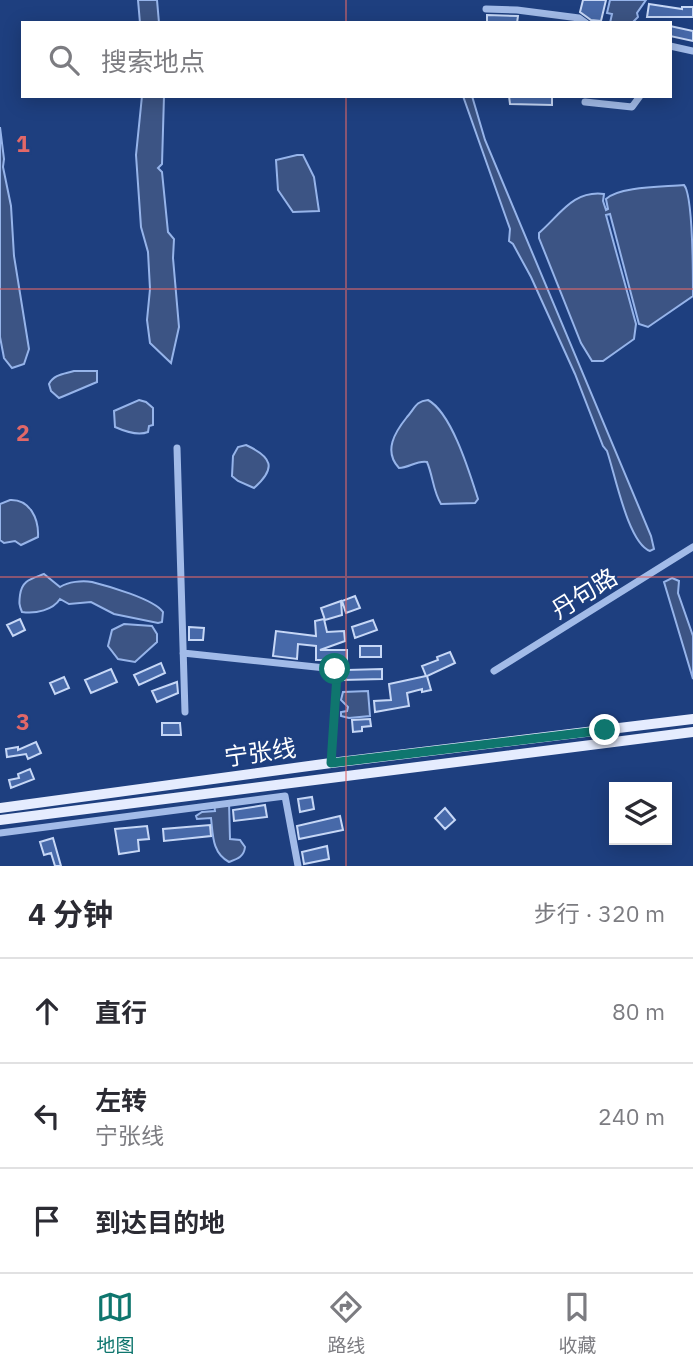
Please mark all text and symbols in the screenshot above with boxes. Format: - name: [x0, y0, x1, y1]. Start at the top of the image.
- search box: [21, 21, 672, 98]
- icon: search: [45, 41, 83, 79]
- text: 搜索地点: [101, 44, 205, 78]
- text: 1: [16, 128, 30, 158]
- text: 2: [16, 417, 30, 447]
- street label: 丹句路: [545, 560, 623, 626]
- route start: [319, 653, 350, 684]
- text: 3: [16, 706, 30, 736]
- route end: [589, 714, 620, 745]
- street label: 宁张线: [222, 731, 298, 773]
- map controls: [609, 782, 672, 845]
- button: layers: [609, 782, 672, 845]
- text: 4 分钟: [28, 894, 113, 933]
- text: 步行 · 320 m: [534, 898, 665, 928]
- icon: ahead: [28, 992, 66, 1030]
- text: 直行: [95, 995, 147, 1029]
- text: 80 m: [612, 996, 665, 1026]
- text: 左转: [95, 1083, 147, 1117]
- icon: left: [28, 1097, 66, 1135]
- text: 240 m: [598, 1101, 665, 1131]
- text: 宁张线: [95, 1120, 164, 1150]
- icon: arrive: [28, 1202, 66, 1240]
- text: 到达目的地: [95, 1205, 225, 1239]
- tab: 地图: [96, 1288, 135, 1357]
- tab: 路线: [327, 1288, 366, 1357]
- tab: 收藏: [558, 1288, 597, 1357]

